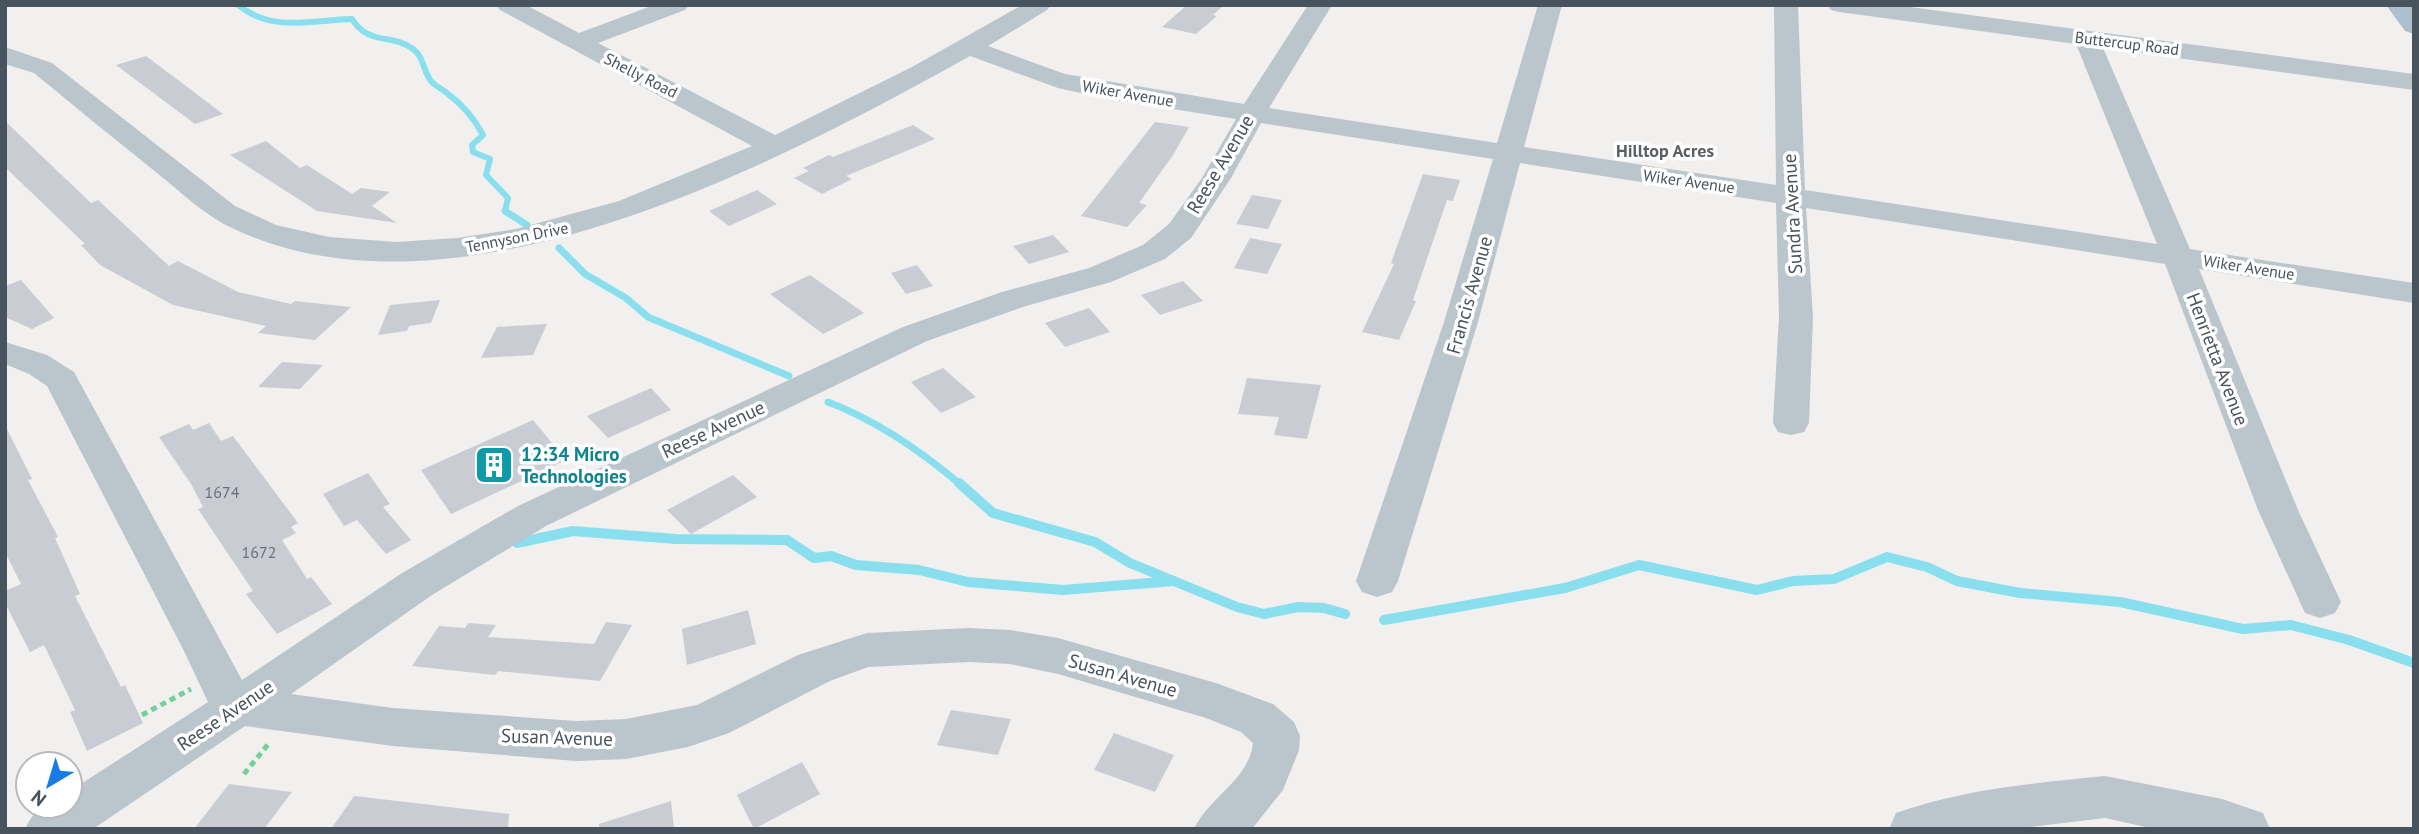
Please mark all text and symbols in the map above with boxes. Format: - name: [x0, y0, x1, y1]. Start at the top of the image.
- street label: Buttercup Road: [2074, 27, 2180, 59]
- street label: Shelly Road: [601, 48, 681, 102]
- street label: Wiker Avenue: [1081, 75, 1175, 111]
- street label: Reese Avenue: [1181, 110, 1259, 218]
- district label: Hilltop Acres: [1616, 139, 1714, 162]
- street label: Sundra Avenue: [1777, 153, 1807, 275]
- street label: Wiker Avenue: [1642, 165, 1736, 197]
- street label: Tennyson Drive: [464, 217, 570, 257]
- street label: Francis Avenue: [1441, 233, 1497, 357]
- street label: Wiker Avenue: [2202, 250, 2296, 284]
- street label: Henrietta Avenue: [2182, 289, 2254, 429]
- street label: Reese Avenue: [658, 395, 768, 463]
- place label: 12:34 Micro Technologies: [521, 442, 627, 488]
- building icon: 12:34 Micro Technologies: [473, 444, 515, 486]
- house number: 1674: [205, 482, 240, 502]
- house number: 1672: [242, 542, 276, 562]
- street label: Susan Avenue: [1066, 648, 1180, 702]
- street label: Reese Avenue: [172, 674, 278, 756]
- street label: Susan Avenue: [501, 723, 613, 751]
- north arrow: [14, 750, 84, 820]
- text: N: [26, 785, 51, 812]

